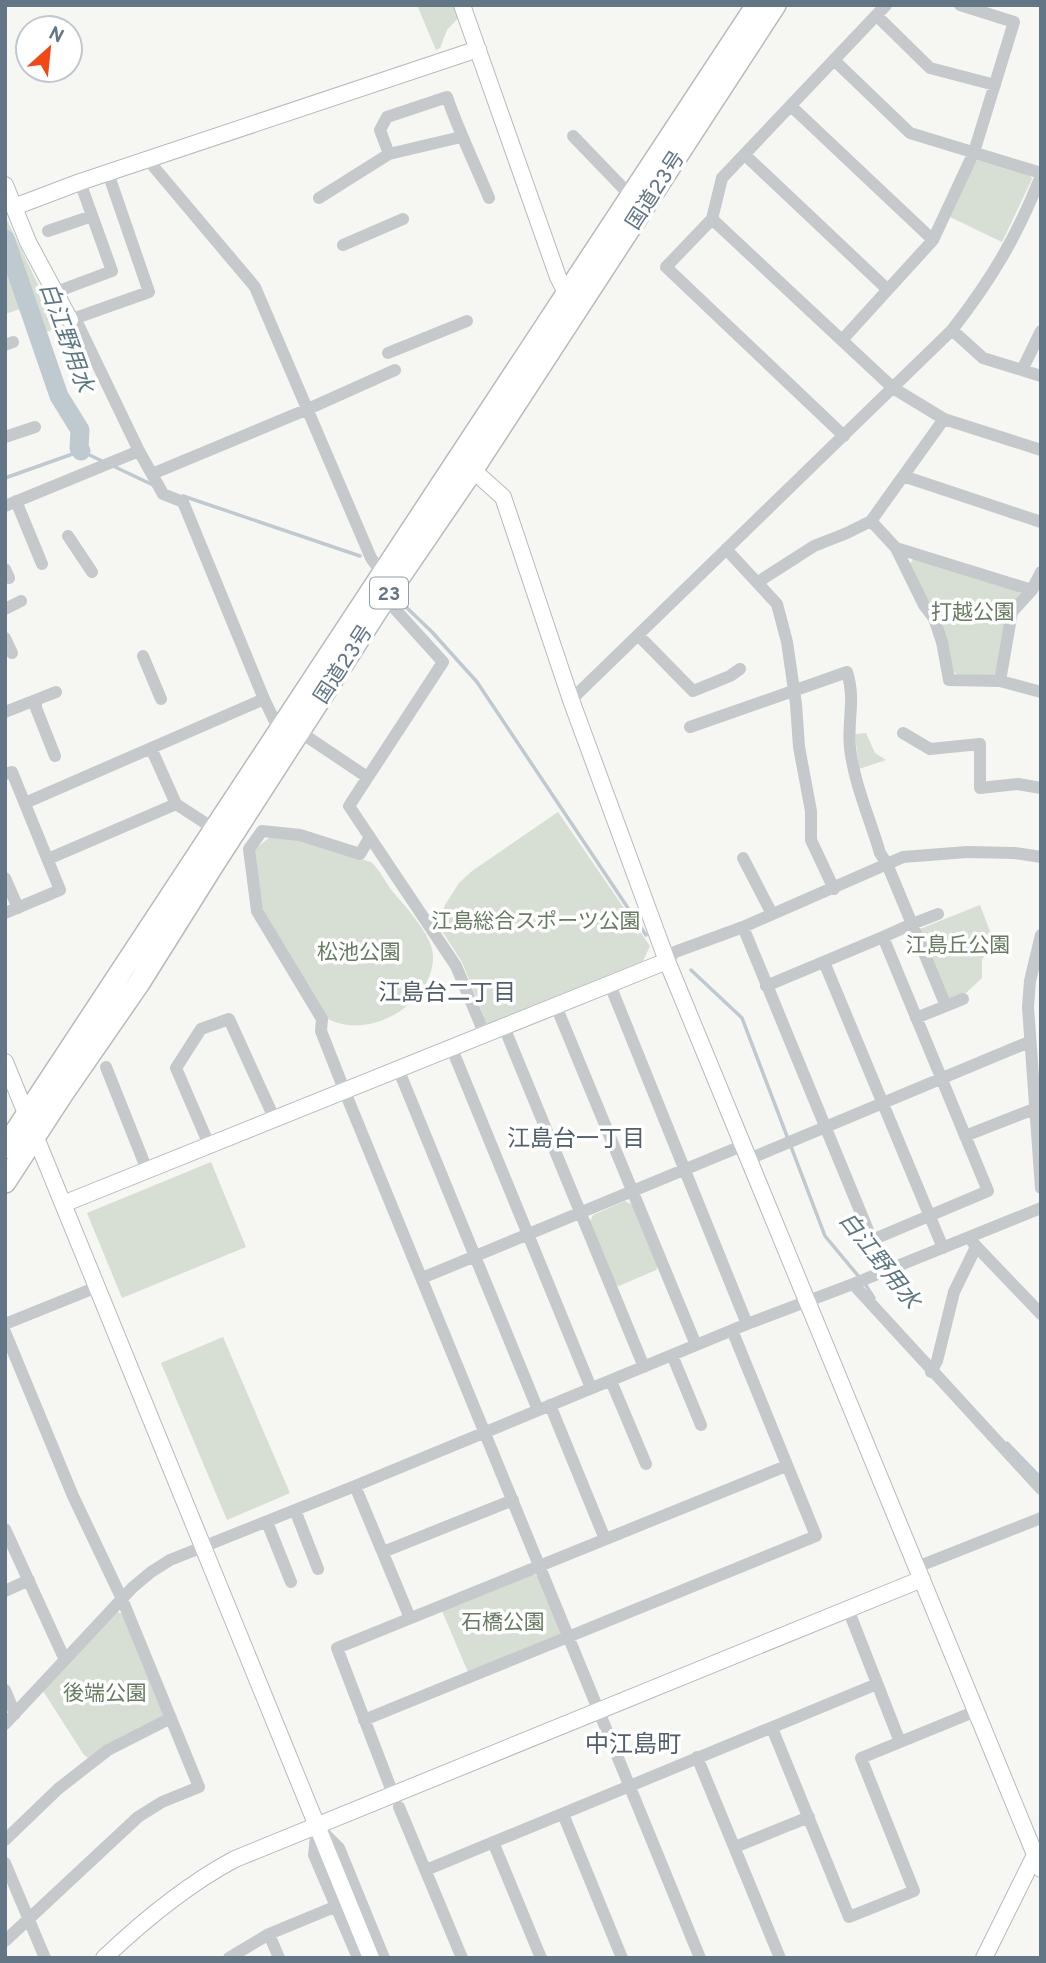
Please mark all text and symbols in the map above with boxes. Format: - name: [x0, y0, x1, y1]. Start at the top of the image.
- north arrow: [14, 14, 84, 84]
- text: N: [44, 22, 67, 49]
- street label: 国道23号: [621, 146, 692, 235]
- water label: 白江野用水: [31, 279, 99, 400]
- road number: 23: [370, 578, 408, 608]
- park label: 打越公園: [931, 600, 1015, 627]
- street label: 国道23号: [309, 620, 380, 709]
- park label: 江島総合スポーツ公園: [431, 909, 641, 936]
- park label: 江島丘公園: [906, 933, 1011, 960]
- park label: 松池公園: [317, 940, 401, 967]
- district label: 江島台二丁目: [378, 980, 516, 1009]
- district label: 江島台一丁目: [507, 1126, 645, 1155]
- water label: 白江野用水: [831, 1207, 927, 1318]
- park label: 石橋公園: [461, 1610, 545, 1637]
- park label: 後端公園: [63, 1681, 147, 1708]
- district label: 中江島町: [585, 1731, 681, 1761]

